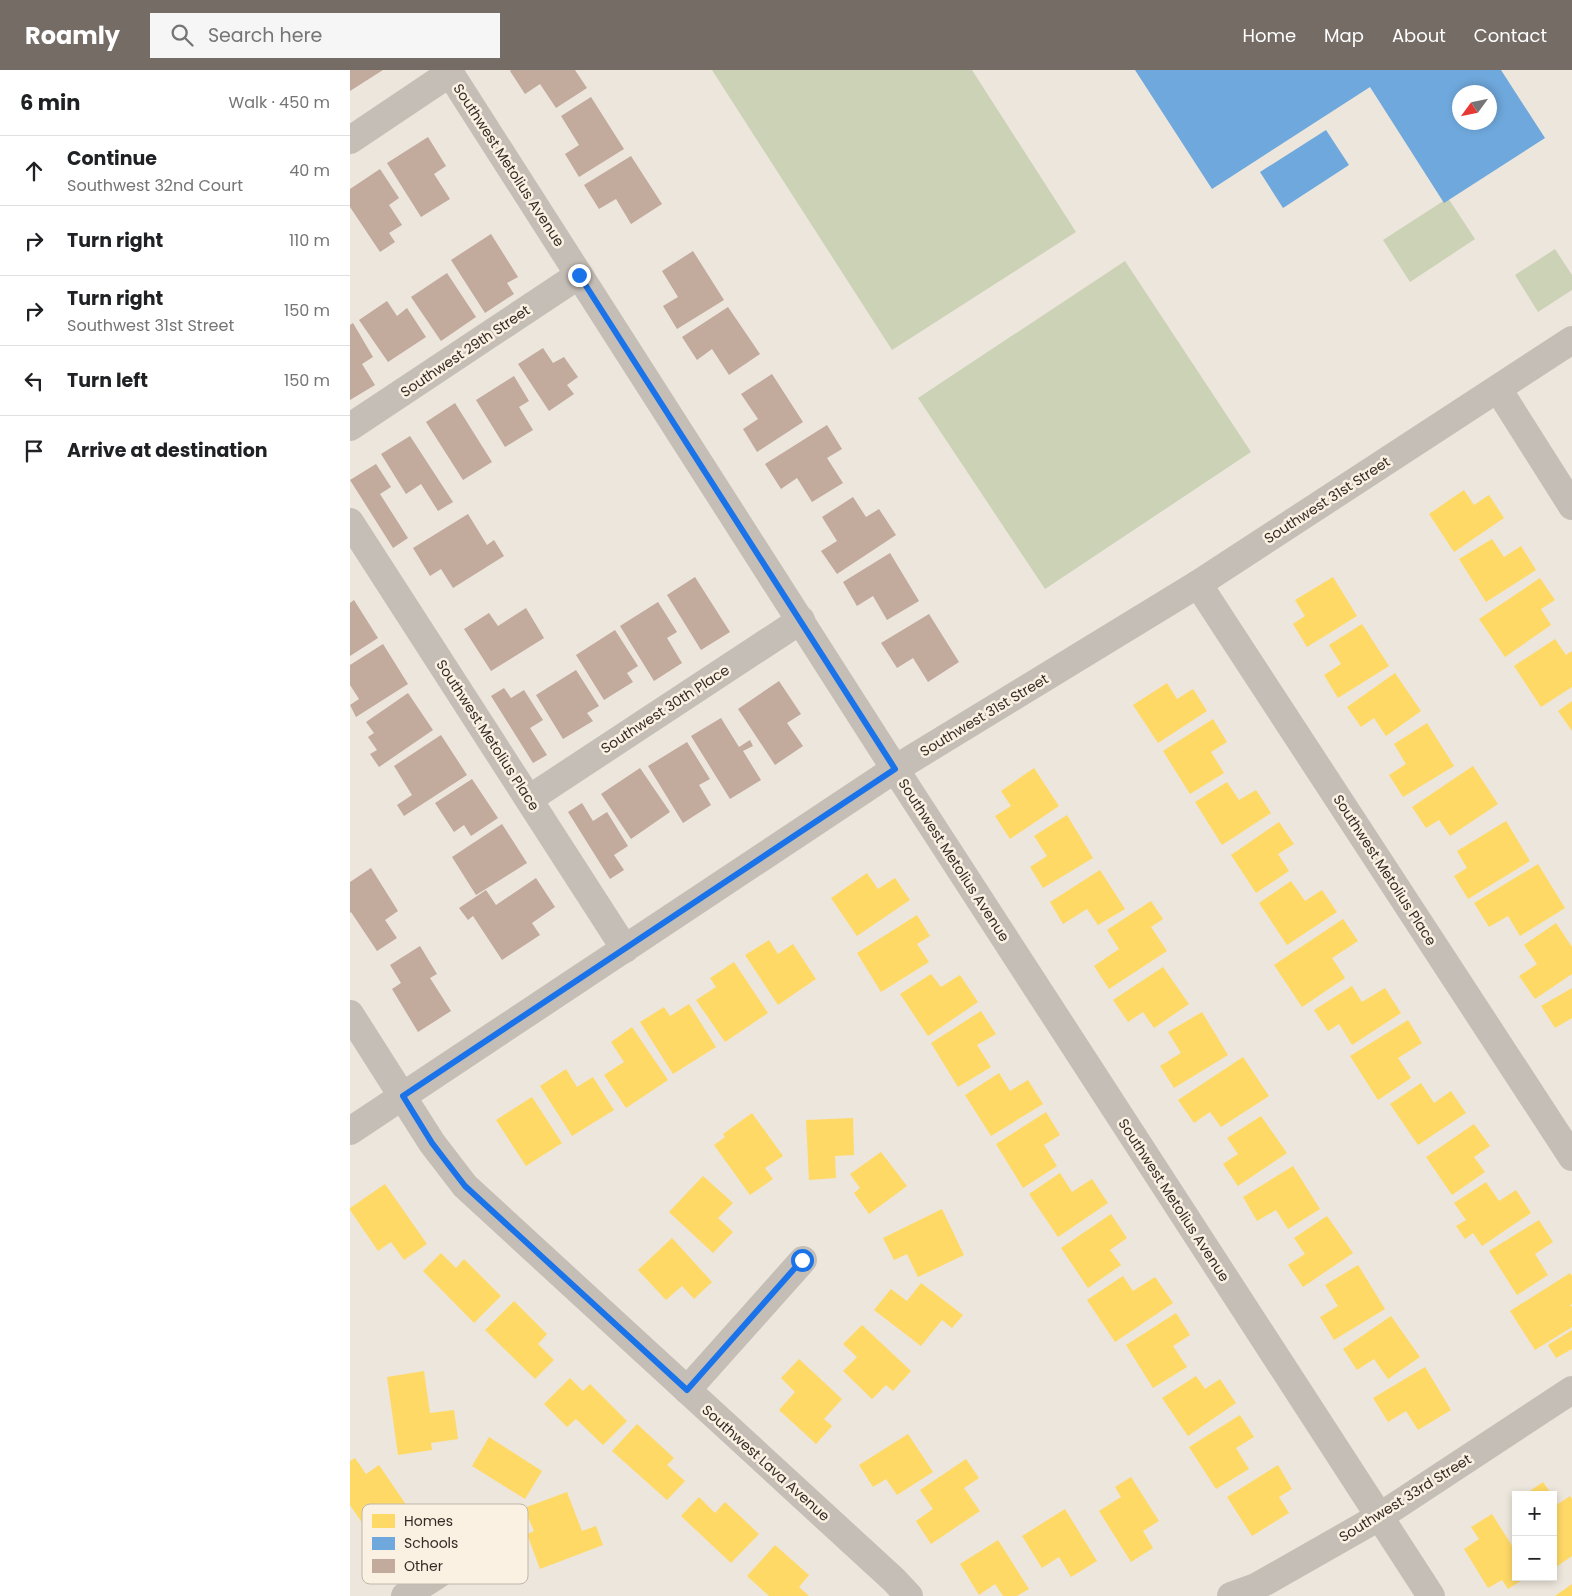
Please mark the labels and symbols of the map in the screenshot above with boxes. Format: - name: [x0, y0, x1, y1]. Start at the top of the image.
- street label: Southwest Metolius Avenue: [449, 80, 570, 251]
- north arrow: [1452, 85, 1497, 130]
- route end: [568, 264, 591, 287]
- street label: Southwest 29th Street: [396, 300, 534, 402]
- street label: Southwest 31st Street: [1260, 452, 1394, 548]
- street label: Southwest Metolius Place: [432, 656, 545, 815]
- street label: Southwest 30th Place: [597, 660, 733, 758]
- street label: Southwest 31st Street: [916, 669, 1052, 761]
- street label: Southwest Metolius Avenue: [894, 775, 1015, 946]
- street label: Southwest Metolius Place: [1329, 791, 1442, 950]
- street label: Southwest Metolius Avenue: [1114, 1115, 1235, 1286]
- route start: [791, 1249, 814, 1272]
- street label: Southwest Lava Avenue: [698, 1400, 834, 1526]
- street label: Southwest 33rd Street: [1335, 1449, 1475, 1547]
- legend: [362, 1504, 528, 1584]
- text: Homes: [404, 1511, 453, 1531]
- text: Schools: [404, 1533, 458, 1553]
- text: Other: [404, 1556, 443, 1576]

